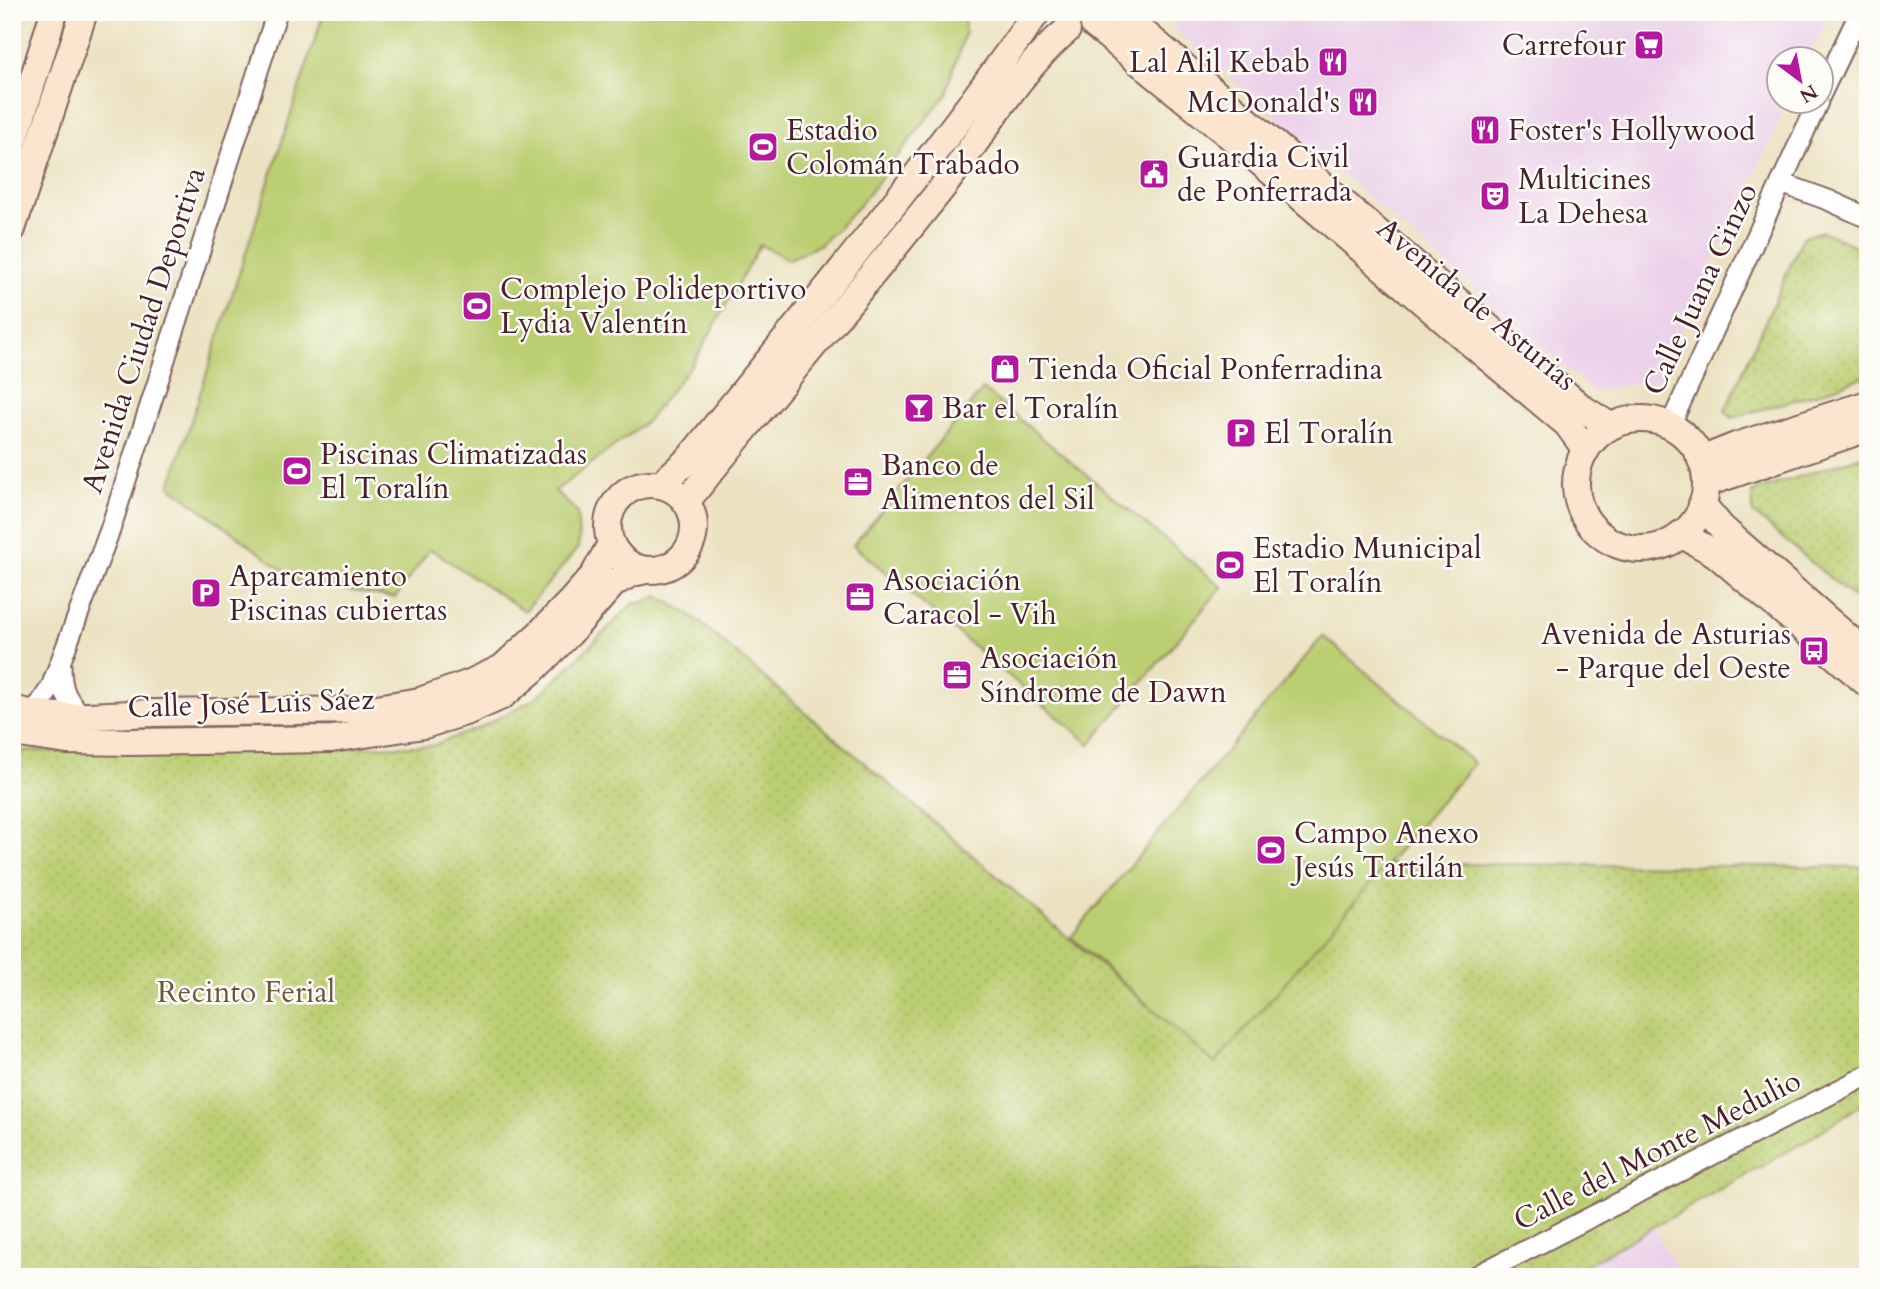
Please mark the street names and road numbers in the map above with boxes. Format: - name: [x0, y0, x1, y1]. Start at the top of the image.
- street label: Avenida Ciudad Deportiva: [71, 162, 216, 498]
- street label: Calle Juana Ginzo: [1633, 177, 1767, 402]
- street label: Avenida de Asturias: [1368, 208, 1586, 400]
- street label: Calle José Luis Sáez: [127, 679, 376, 728]
- street label: Calle del Monte Medulio: [1507, 1060, 1808, 1241]

